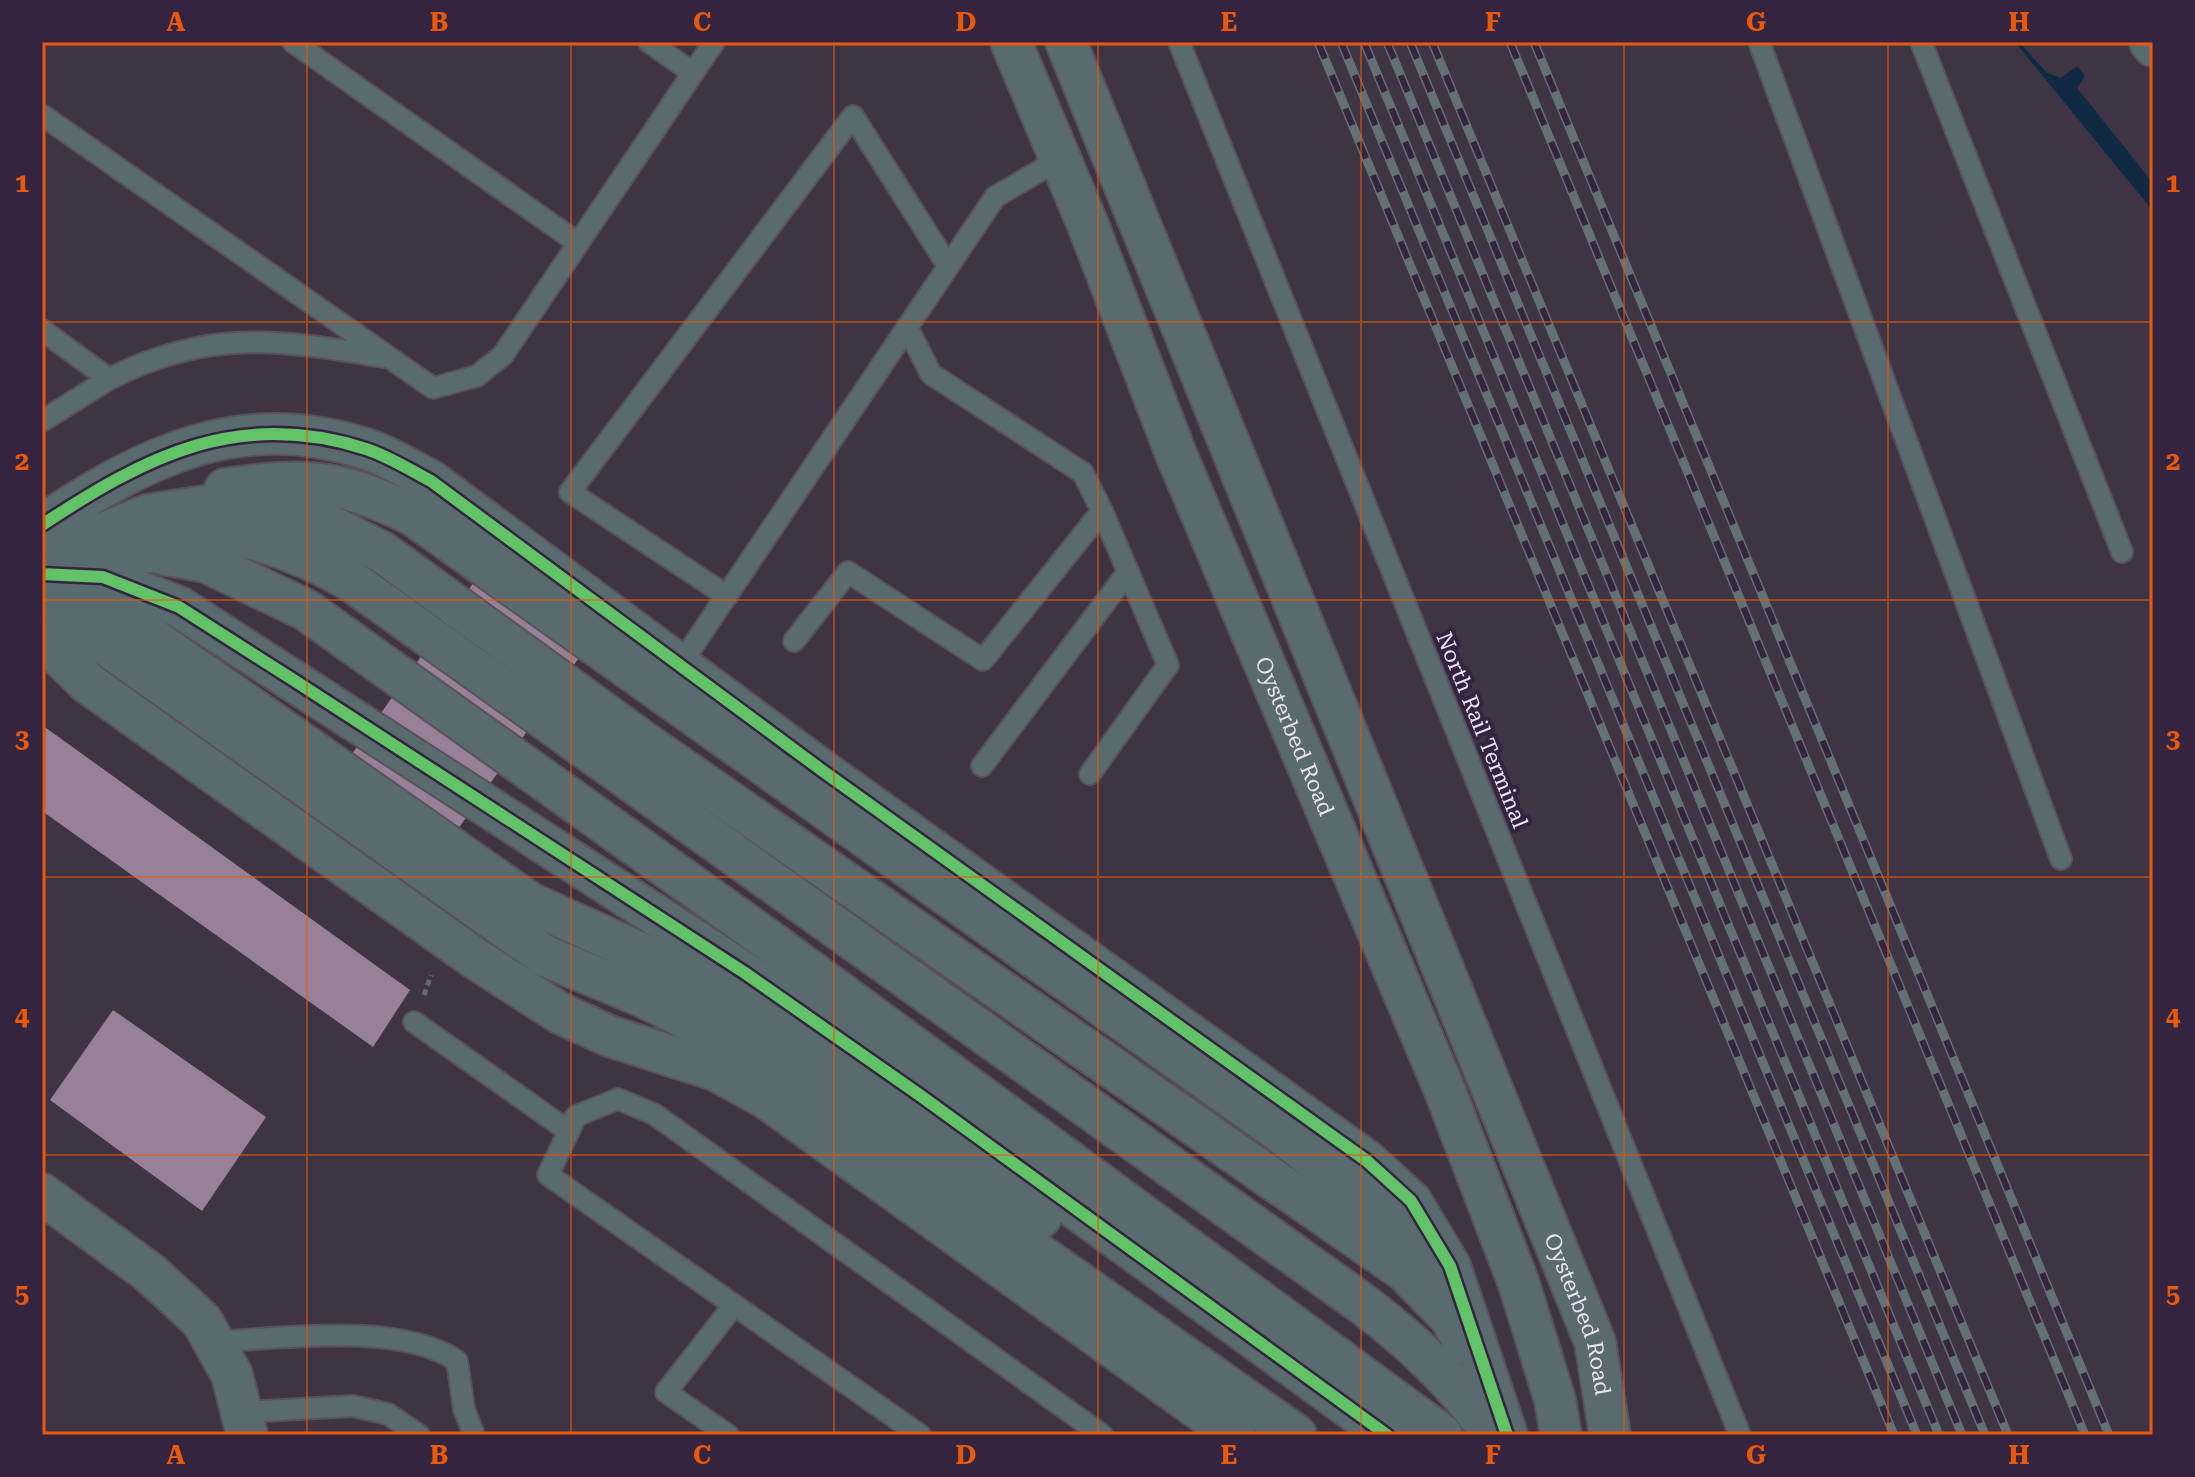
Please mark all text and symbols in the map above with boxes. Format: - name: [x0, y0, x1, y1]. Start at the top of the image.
- text: A: [167, 7, 186, 37]
- text: B: [430, 7, 448, 37]
- text: C: [693, 7, 711, 37]
- text: D: [956, 7, 976, 37]
- text: E: [1221, 7, 1237, 37]
- text: F: [1485, 7, 1501, 37]
- text: G: [1746, 7, 1766, 37]
- text: H: [2008, 7, 2030, 37]
- text: 1: [15, 168, 29, 198]
- text: 1: [2166, 168, 2180, 198]
- text: 2: [15, 446, 29, 476]
- text: 2: [2166, 446, 2180, 476]
- street label: North Rail Terminal: [1431, 628, 1533, 832]
- street label: Oysterbed Road: [1250, 653, 1340, 819]
- text: 3: [15, 724, 29, 754]
- text: 3: [2166, 724, 2180, 754]
- text: 4: [15, 1001, 30, 1031]
- text: 4: [2166, 1001, 2181, 1031]
- street label: Oysterbed Road: [1539, 1229, 1616, 1397]
- text: 5: [15, 1279, 29, 1309]
- text: 5: [2166, 1279, 2180, 1309]
- text: A: [167, 1440, 186, 1470]
- text: B: [430, 1440, 448, 1470]
- text: C: [693, 1440, 711, 1470]
- text: D: [956, 1440, 976, 1470]
- text: E: [1221, 1440, 1237, 1470]
- text: F: [1485, 1440, 1501, 1470]
- text: G: [1746, 1440, 1766, 1470]
- text: H: [2008, 1440, 2030, 1470]

